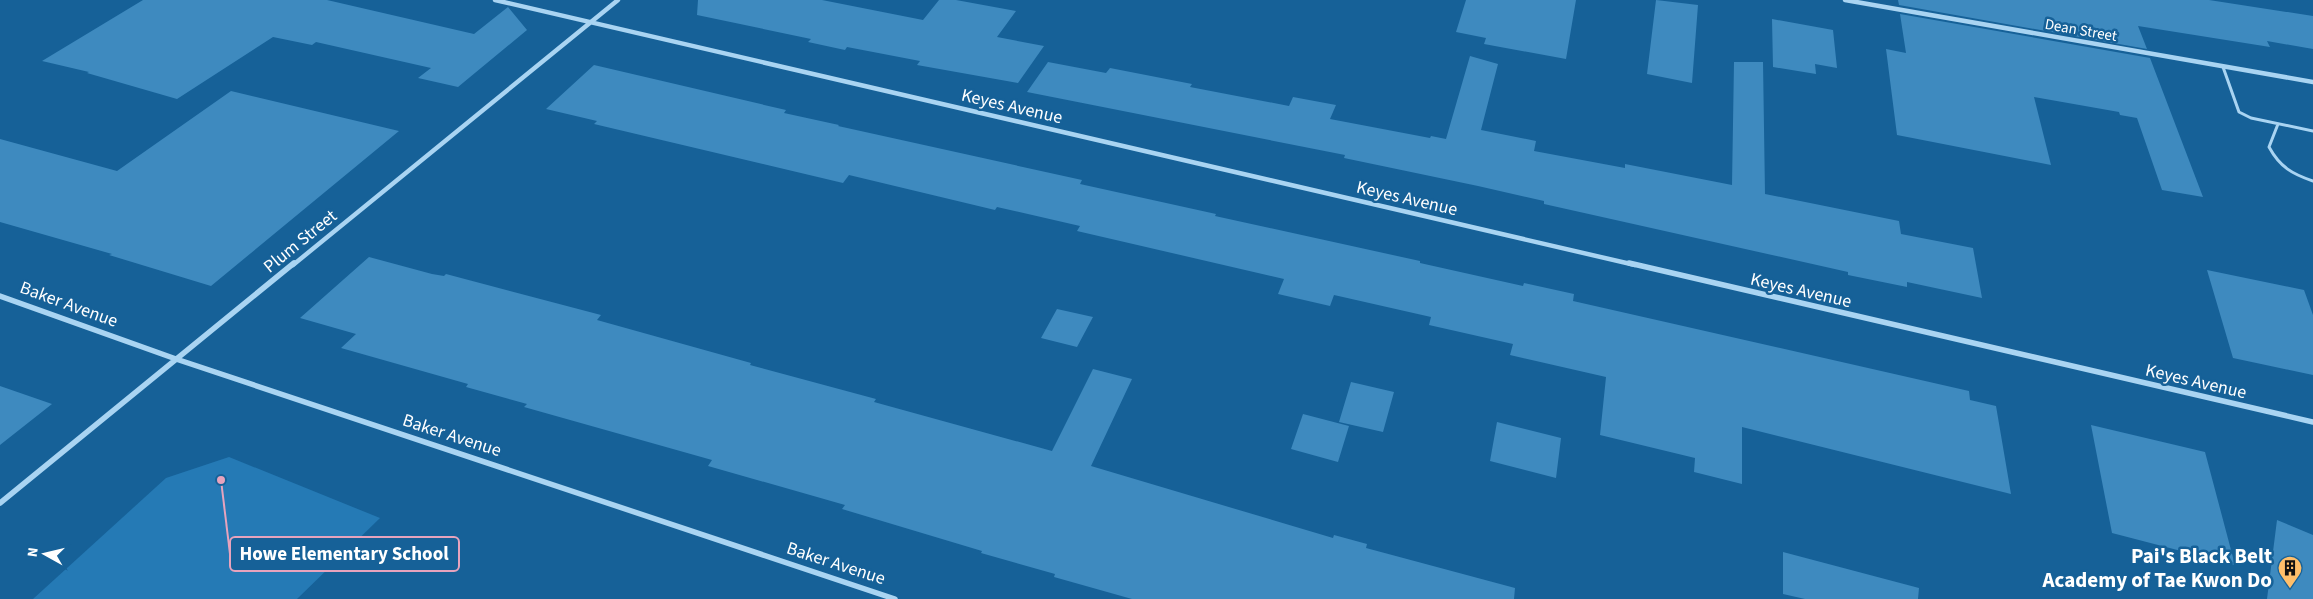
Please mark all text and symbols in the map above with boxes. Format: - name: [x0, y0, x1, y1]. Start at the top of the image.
- street label: Dean Street: [2043, 14, 2119, 47]
- street label: Keyes Avenue: [959, 83, 1065, 130]
- street label: Keyes Avenue: [1354, 175, 1460, 222]
- street label: Plum Street: [258, 204, 342, 279]
- street label: Keyes Avenue: [1748, 267, 1854, 314]
- street label: Baker Avenue: [16, 275, 121, 334]
- street label: Keyes Avenue: [2143, 358, 2249, 405]
- street label: Baker Avenue: [399, 408, 505, 463]
- north arrow: [20, 529, 70, 579]
- street label: Baker Avenue: [783, 536, 889, 591]
- callout: Howe Elementary School: [230, 537, 459, 571]
- text: Howe Elementary School: [239, 541, 449, 568]
- place label: Pai's Black Belt Academy of Tae Kwon Do: [2042, 541, 2272, 595]
- text: N: [23, 546, 44, 558]
- building icon: Pai's Black Belt Academy of Tae Kwon Do: [2277, 555, 2303, 589]

